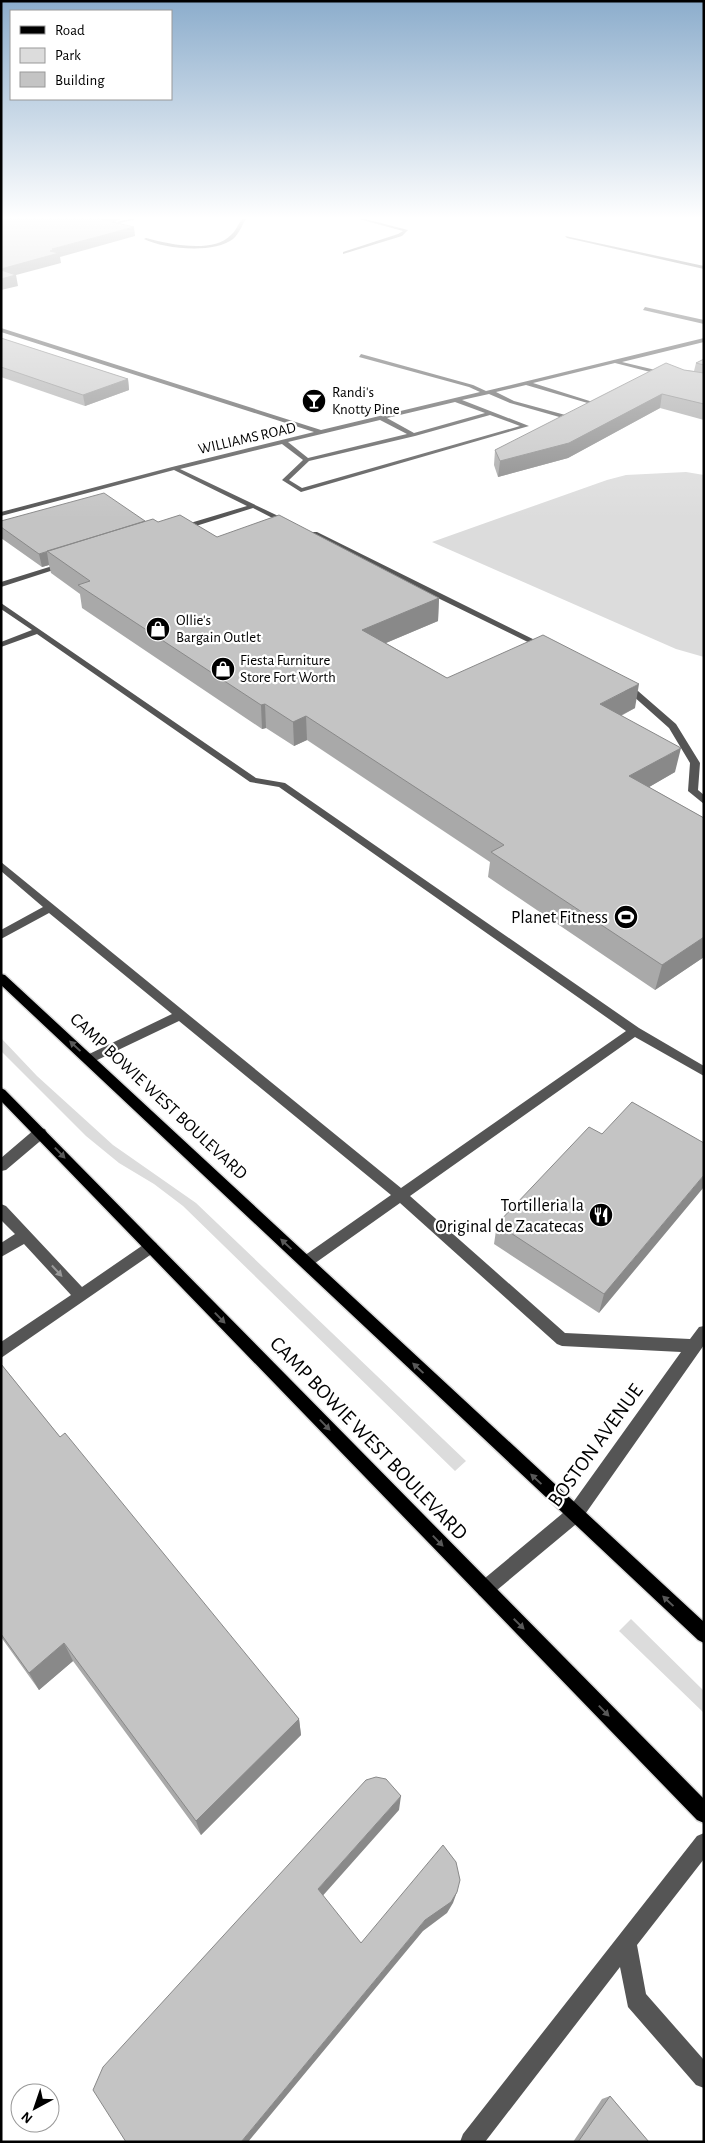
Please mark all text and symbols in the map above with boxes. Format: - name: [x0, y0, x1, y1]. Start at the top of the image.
- legend: [10, 10, 172, 100]
- text: Road: [55, 23, 85, 38]
- text: Park: [55, 48, 81, 63]
- text: Building: [55, 73, 105, 88]
- place label: Randi's Knotty Pine: [332, 385, 400, 417]
- bar icon: Randi's Knotty Pine: [301, 388, 327, 414]
- street label: WILLIAMS ROAD: [197, 420, 298, 457]
- place label: Ollie's Bargain Outlet: [176, 613, 261, 645]
- shop icon: Ollie's Bargain Outlet: [145, 616, 171, 642]
- place label: Fiesta Furniture Store Fort Worth: [240, 653, 336, 685]
- shop icon: Fiesta Furniture Store Fort Worth: [210, 656, 236, 682]
- sports icon: Planet Fitness: [613, 904, 639, 930]
- place label: Planet Fitness: [511, 909, 608, 927]
- street label: CAMP BOWIE WEST BOULEVARD: [66, 1010, 250, 1183]
- one-way arrow: [69, 1040, 81, 1052]
- one-way arrow: [54, 1147, 66, 1159]
- place label: Tortilleria la Original de Zacatecas: [435, 1197, 584, 1236]
- restaurant icon: Tortilleria la Original de Zacatecas: [588, 1202, 614, 1228]
- one-way arrow: [281, 1238, 293, 1250]
- one-way arrow: [51, 1265, 63, 1277]
- one-way arrow: [214, 1312, 226, 1324]
- street label: CAMP BOWIE WEST BOULEVARD: [266, 1333, 471, 1544]
- one-way arrow: [411, 1362, 424, 1373]
- street label: BOSTON AVENUE: [544, 1380, 647, 1511]
- one-way arrow: [318, 1418, 330, 1430]
- one-way arrow: [531, 1473, 543, 1485]
- one-way arrow: [432, 1535, 444, 1547]
- one-way arrow: [662, 1595, 674, 1607]
- one-way arrow: [513, 1618, 525, 1630]
- one-way arrow: [598, 1705, 610, 1717]
- north arrow: [10, 2083, 60, 2133]
- text: N: [19, 2109, 36, 2126]

